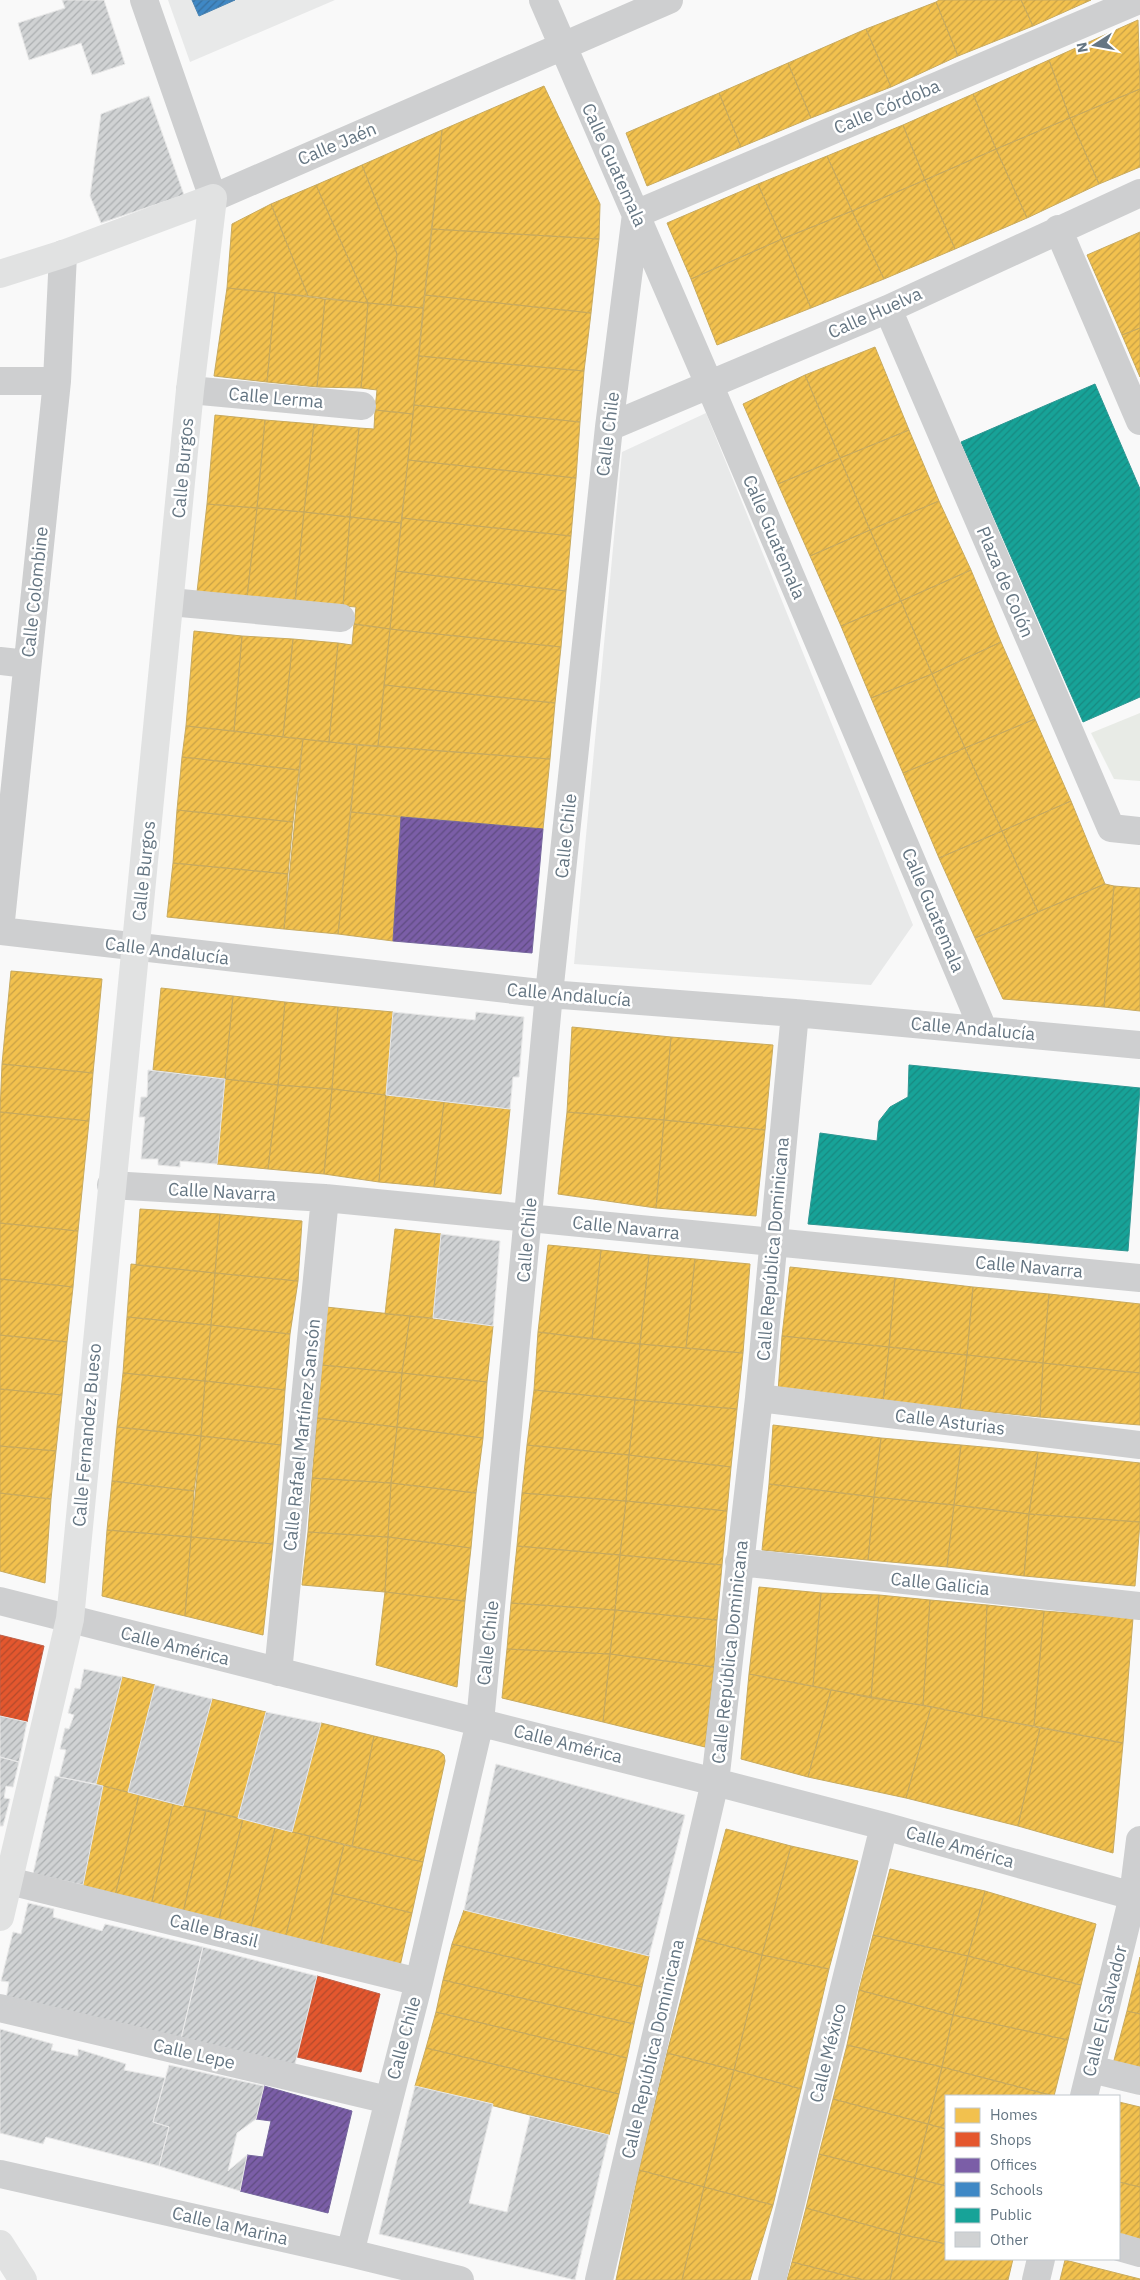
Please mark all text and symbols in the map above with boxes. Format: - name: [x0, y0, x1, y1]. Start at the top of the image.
- north arrow: [1070, 20, 1120, 70]
- text: N: [1072, 41, 1092, 54]
- street label: Calle Córdoba: [830, 74, 944, 139]
- street label: Calle Guatemala: [577, 99, 652, 231]
- street label: Calle Jaén: [294, 117, 380, 170]
- street label: Calle Huelva: [824, 281, 926, 343]
- street label: Calle Lerma: [228, 382, 325, 413]
- street label: Calle Chile: [591, 390, 624, 478]
- street label: Calle Burgos: [167, 417, 198, 519]
- street label: Calle Guatemala: [738, 471, 811, 603]
- street label: Plaza de Colón: [972, 523, 1039, 641]
- street label: Calle Colombine: [16, 525, 53, 659]
- street label: Calle Chile: [550, 792, 581, 880]
- street label: Calle Burgos: [127, 819, 160, 922]
- street label: Calle Guatemala: [897, 844, 970, 976]
- street label: Calle Andalucía: [104, 931, 231, 970]
- street label: Calle Andalucía: [506, 978, 633, 1011]
- street label: Calle Andalucía: [910, 1012, 1037, 1045]
- street label: Calle República Dominicana: [751, 1136, 794, 1362]
- street label: Calle Navarra: [168, 1177, 277, 1206]
- street label: Calle Chile: [511, 1196, 542, 1283]
- street label: Calle Navarra: [571, 1210, 681, 1245]
- street label: Calle Navarra: [974, 1250, 1084, 1283]
- street label: Calle Rafael Martínez Sansón: [278, 1318, 325, 1552]
- street label: Calle Fernandez Bueso: [67, 1342, 106, 1528]
- street label: Calle Asturias: [894, 1403, 1006, 1440]
- street label: Calle República Dominicana: [706, 1539, 753, 1765]
- street label: Calle Galicia: [889, 1567, 991, 1600]
- street label: Calle Chile: [472, 1599, 503, 1687]
- street label: Calle América: [118, 1621, 232, 1670]
- street label: Calle América: [511, 1719, 625, 1768]
- street label: Calle América: [903, 1820, 1017, 1873]
- street label: Calle Brasil: [167, 1908, 261, 1953]
- street label: Calle República Dominicana: [616, 1936, 689, 2161]
- street label: Calle El Salvador: [1077, 1942, 1132, 2079]
- street label: Calle Chile: [381, 1994, 426, 2082]
- street label: Calle México: [804, 2001, 851, 2105]
- street label: Calle Lepe: [151, 2033, 238, 2074]
- legend: [945, 2095, 1120, 2260]
- text: Homes: [990, 2105, 1038, 2124]
- text: Shops: [990, 2130, 1032, 2149]
- text: Offices: [990, 2155, 1037, 2174]
- text: Schools: [990, 2180, 1043, 2199]
- street label: Calle la Marina: [170, 2201, 291, 2250]
- text: Public: [990, 2205, 1032, 2224]
- text: Other: [990, 2230, 1029, 2249]

